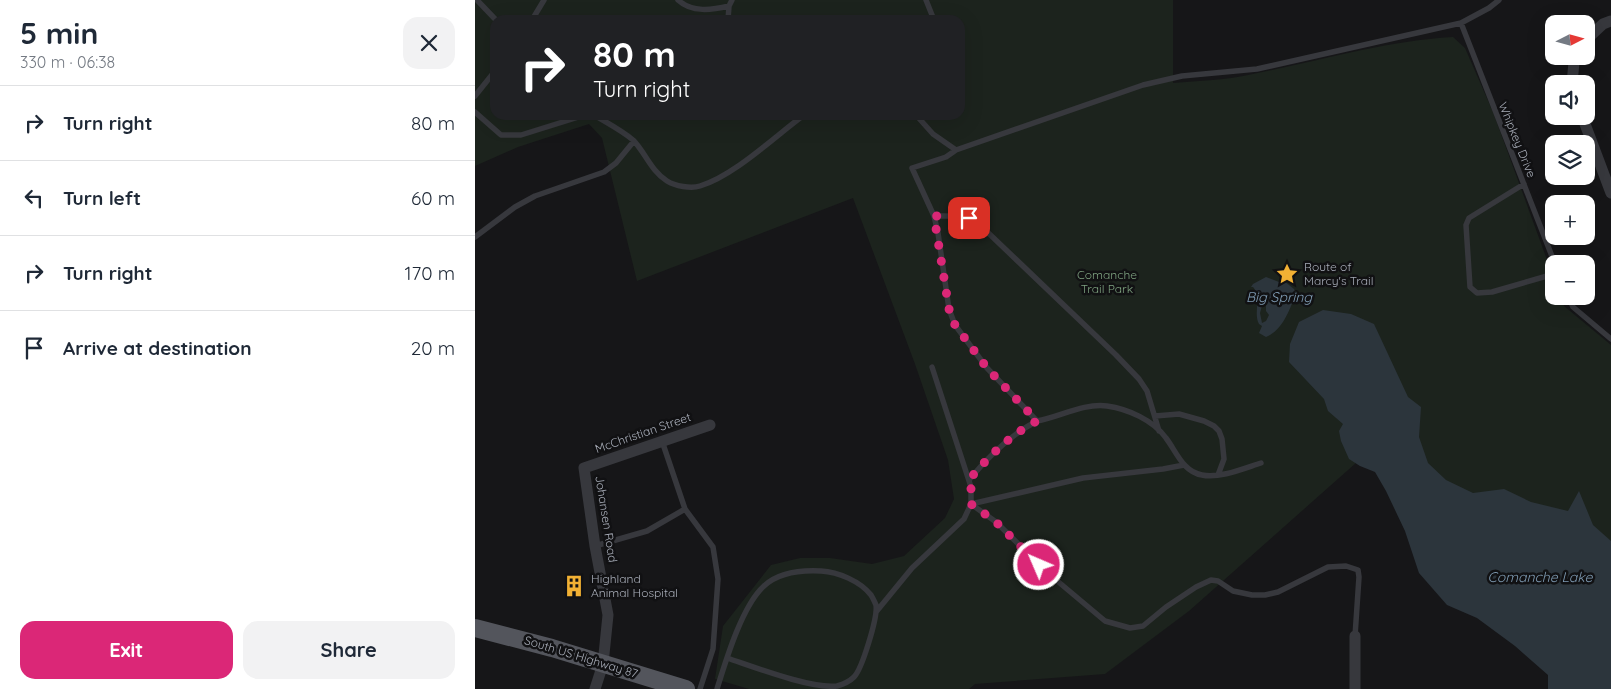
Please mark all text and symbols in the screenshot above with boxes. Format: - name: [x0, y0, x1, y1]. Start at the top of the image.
- text: 5 min: [20, 14, 98, 52]
- north arrow: [1545, 15, 1595, 65]
- map controls: [1545, 15, 1595, 305]
- button: close: [403, 17, 455, 69]
- text: 80 m: [593, 32, 676, 76]
- icon: right: [510, 35, 575, 100]
- text: 330 m · 06:38: [20, 52, 115, 72]
- text: Turn right: [593, 75, 690, 103]
- button: sound: [1545, 75, 1595, 125]
- street label: Whipkey Drive: [1496, 100, 1540, 180]
- icon: right: [20, 109, 48, 137]
- text: Turn right: [63, 111, 152, 135]
- text: 80 m: [411, 111, 455, 135]
- button: layers: [1545, 135, 1595, 185]
- icon: left: [20, 184, 48, 212]
- text: Turn left: [63, 186, 141, 210]
- text: 60 m: [411, 186, 455, 210]
- button: +: [1545, 195, 1595, 245]
- pin: [948, 197, 990, 239]
- icon: arrive: [955, 204, 983, 232]
- button: −: [1545, 255, 1595, 305]
- icon: right: [20, 259, 48, 287]
- place label: Route of Marcy's Trail: [1304, 259, 1373, 288]
- text: Turn right: [63, 261, 152, 285]
- text: 170 m: [404, 261, 455, 285]
- place icon: Route of Marcy's Trail: [1274, 261, 1300, 287]
- park label: Comanche Trail Park: [1077, 267, 1137, 296]
- water label: Big Spring: [1246, 288, 1313, 306]
- icon: arrive: [20, 334, 48, 362]
- text: Arrive at destination: [63, 336, 252, 360]
- text: 20 m: [411, 336, 455, 360]
- street label: McChristian Street: [593, 409, 693, 456]
- street label: Johansen Road: [592, 475, 621, 563]
- position arrow: [1012, 538, 1064, 590]
- water label: Comanche Lake: [1488, 568, 1594, 586]
- place label: Highland Animal Hospital: [591, 571, 678, 600]
- building icon: Highland Animal Hospital: [561, 573, 587, 599]
- button: Exit: [20, 621, 233, 679]
- button: Share: [243, 621, 455, 679]
- street label: South US Highway 87: [523, 632, 640, 681]

